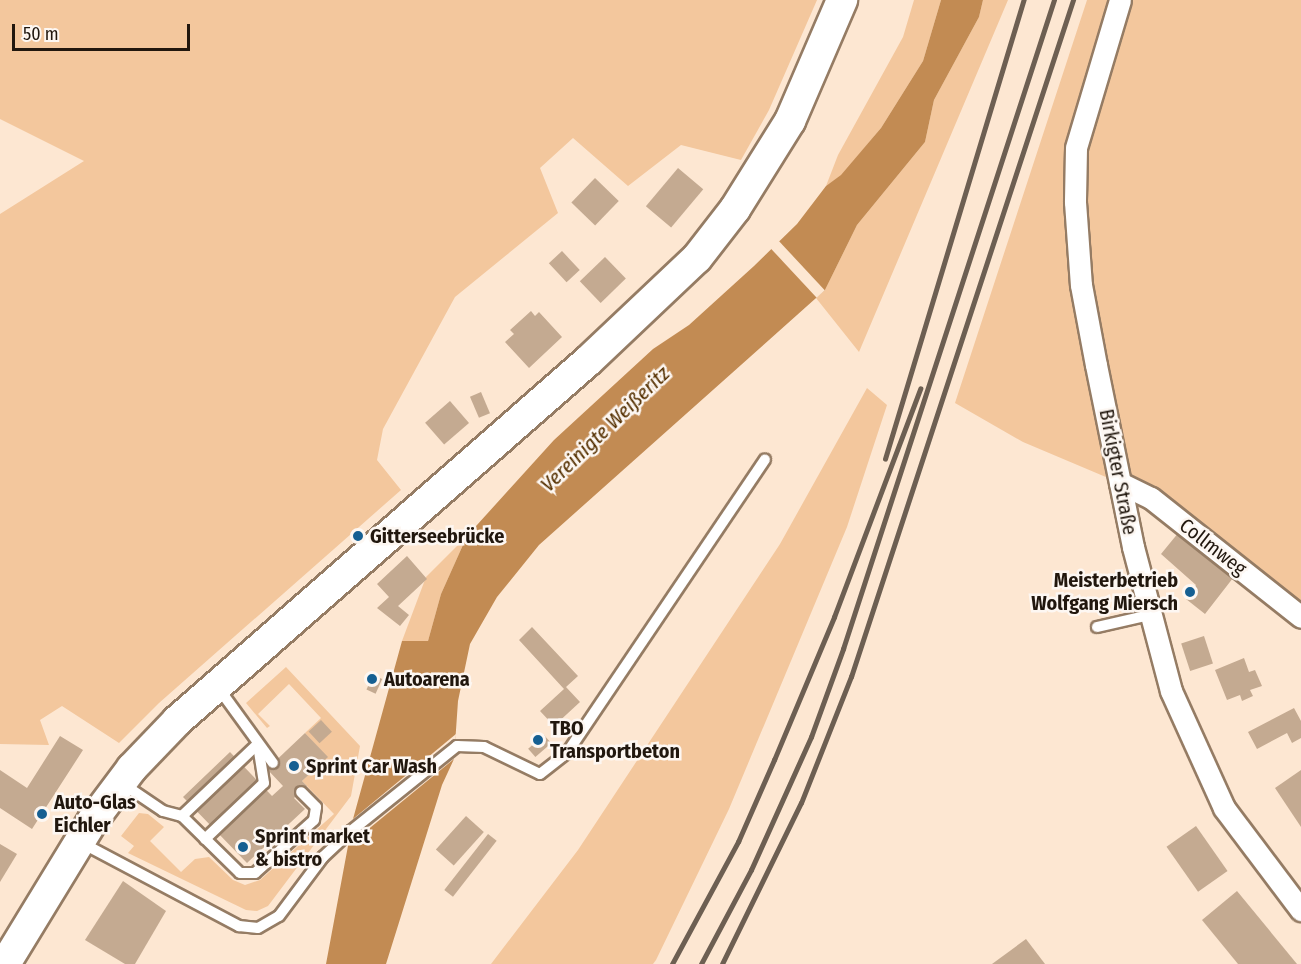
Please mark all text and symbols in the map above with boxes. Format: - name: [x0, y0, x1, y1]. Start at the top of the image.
- scale bar: [15, 12, 194, 50]
- text: 50 m: [23, 23, 59, 45]
- water label: Vereinigte Weißeritz: [535, 361, 675, 497]
- street label: Birkigter Straße: [1094, 407, 1142, 537]
- street label: Collmweg: [1175, 513, 1251, 581]
- place label: Gitterseebrücke: [370, 524, 504, 548]
- marker: Gitterseebrücke: [351, 529, 365, 543]
- place label: Meisterbetrieb Wolfgang Miersch: [1031, 568, 1178, 615]
- marker: Meisterbetrieb Wolfgang Miersch: [1183, 585, 1197, 599]
- place label: Autoarena: [384, 667, 470, 691]
- marker: Autoarena: [365, 672, 379, 686]
- place label: TBO Transportbeton: [550, 716, 680, 763]
- marker: TBO Transportbeton: [531, 733, 545, 747]
- place label: Sprint Car Wash: [306, 754, 437, 778]
- marker: Sprint Car Wash: [287, 759, 301, 773]
- place label: Auto-Glas Eichler: [54, 790, 136, 837]
- marker: Auto-Glas Eichler: [35, 807, 49, 821]
- place label: Sprint market & bistro: [255, 824, 370, 871]
- marker: Sprint market & bistro: [236, 840, 250, 854]

